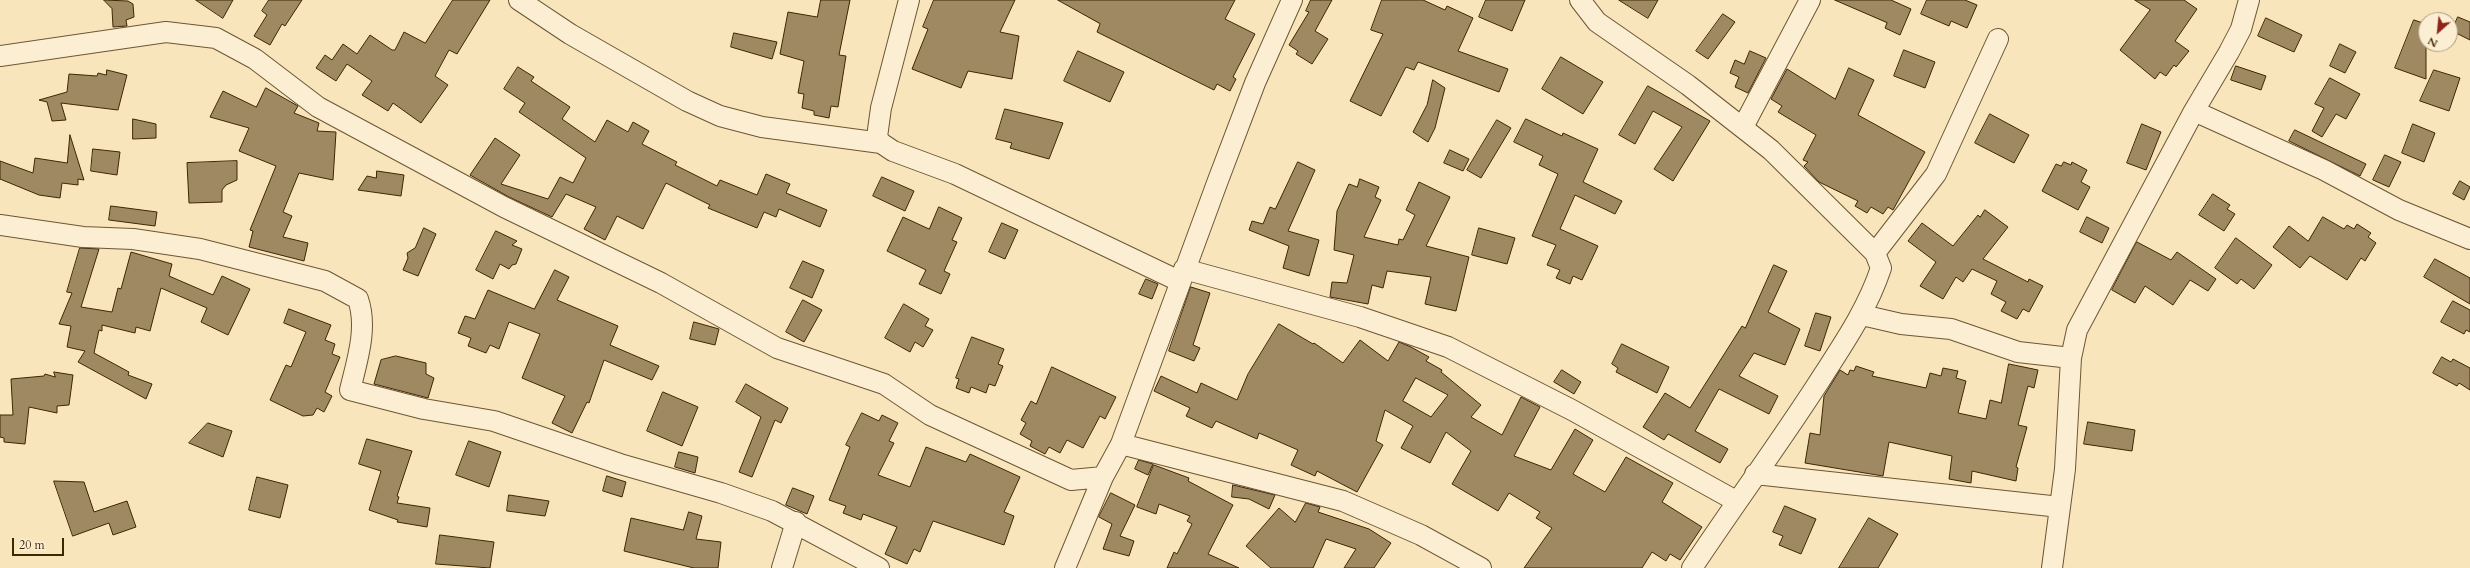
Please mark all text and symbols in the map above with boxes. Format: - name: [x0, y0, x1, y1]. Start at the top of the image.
- north arrow: [2418, 12, 2458, 52]
- text: N: [2425, 33, 2440, 51]
- scale bar: [14, 530, 66, 556]
- text: 20 m: [19, 537, 45, 553]

